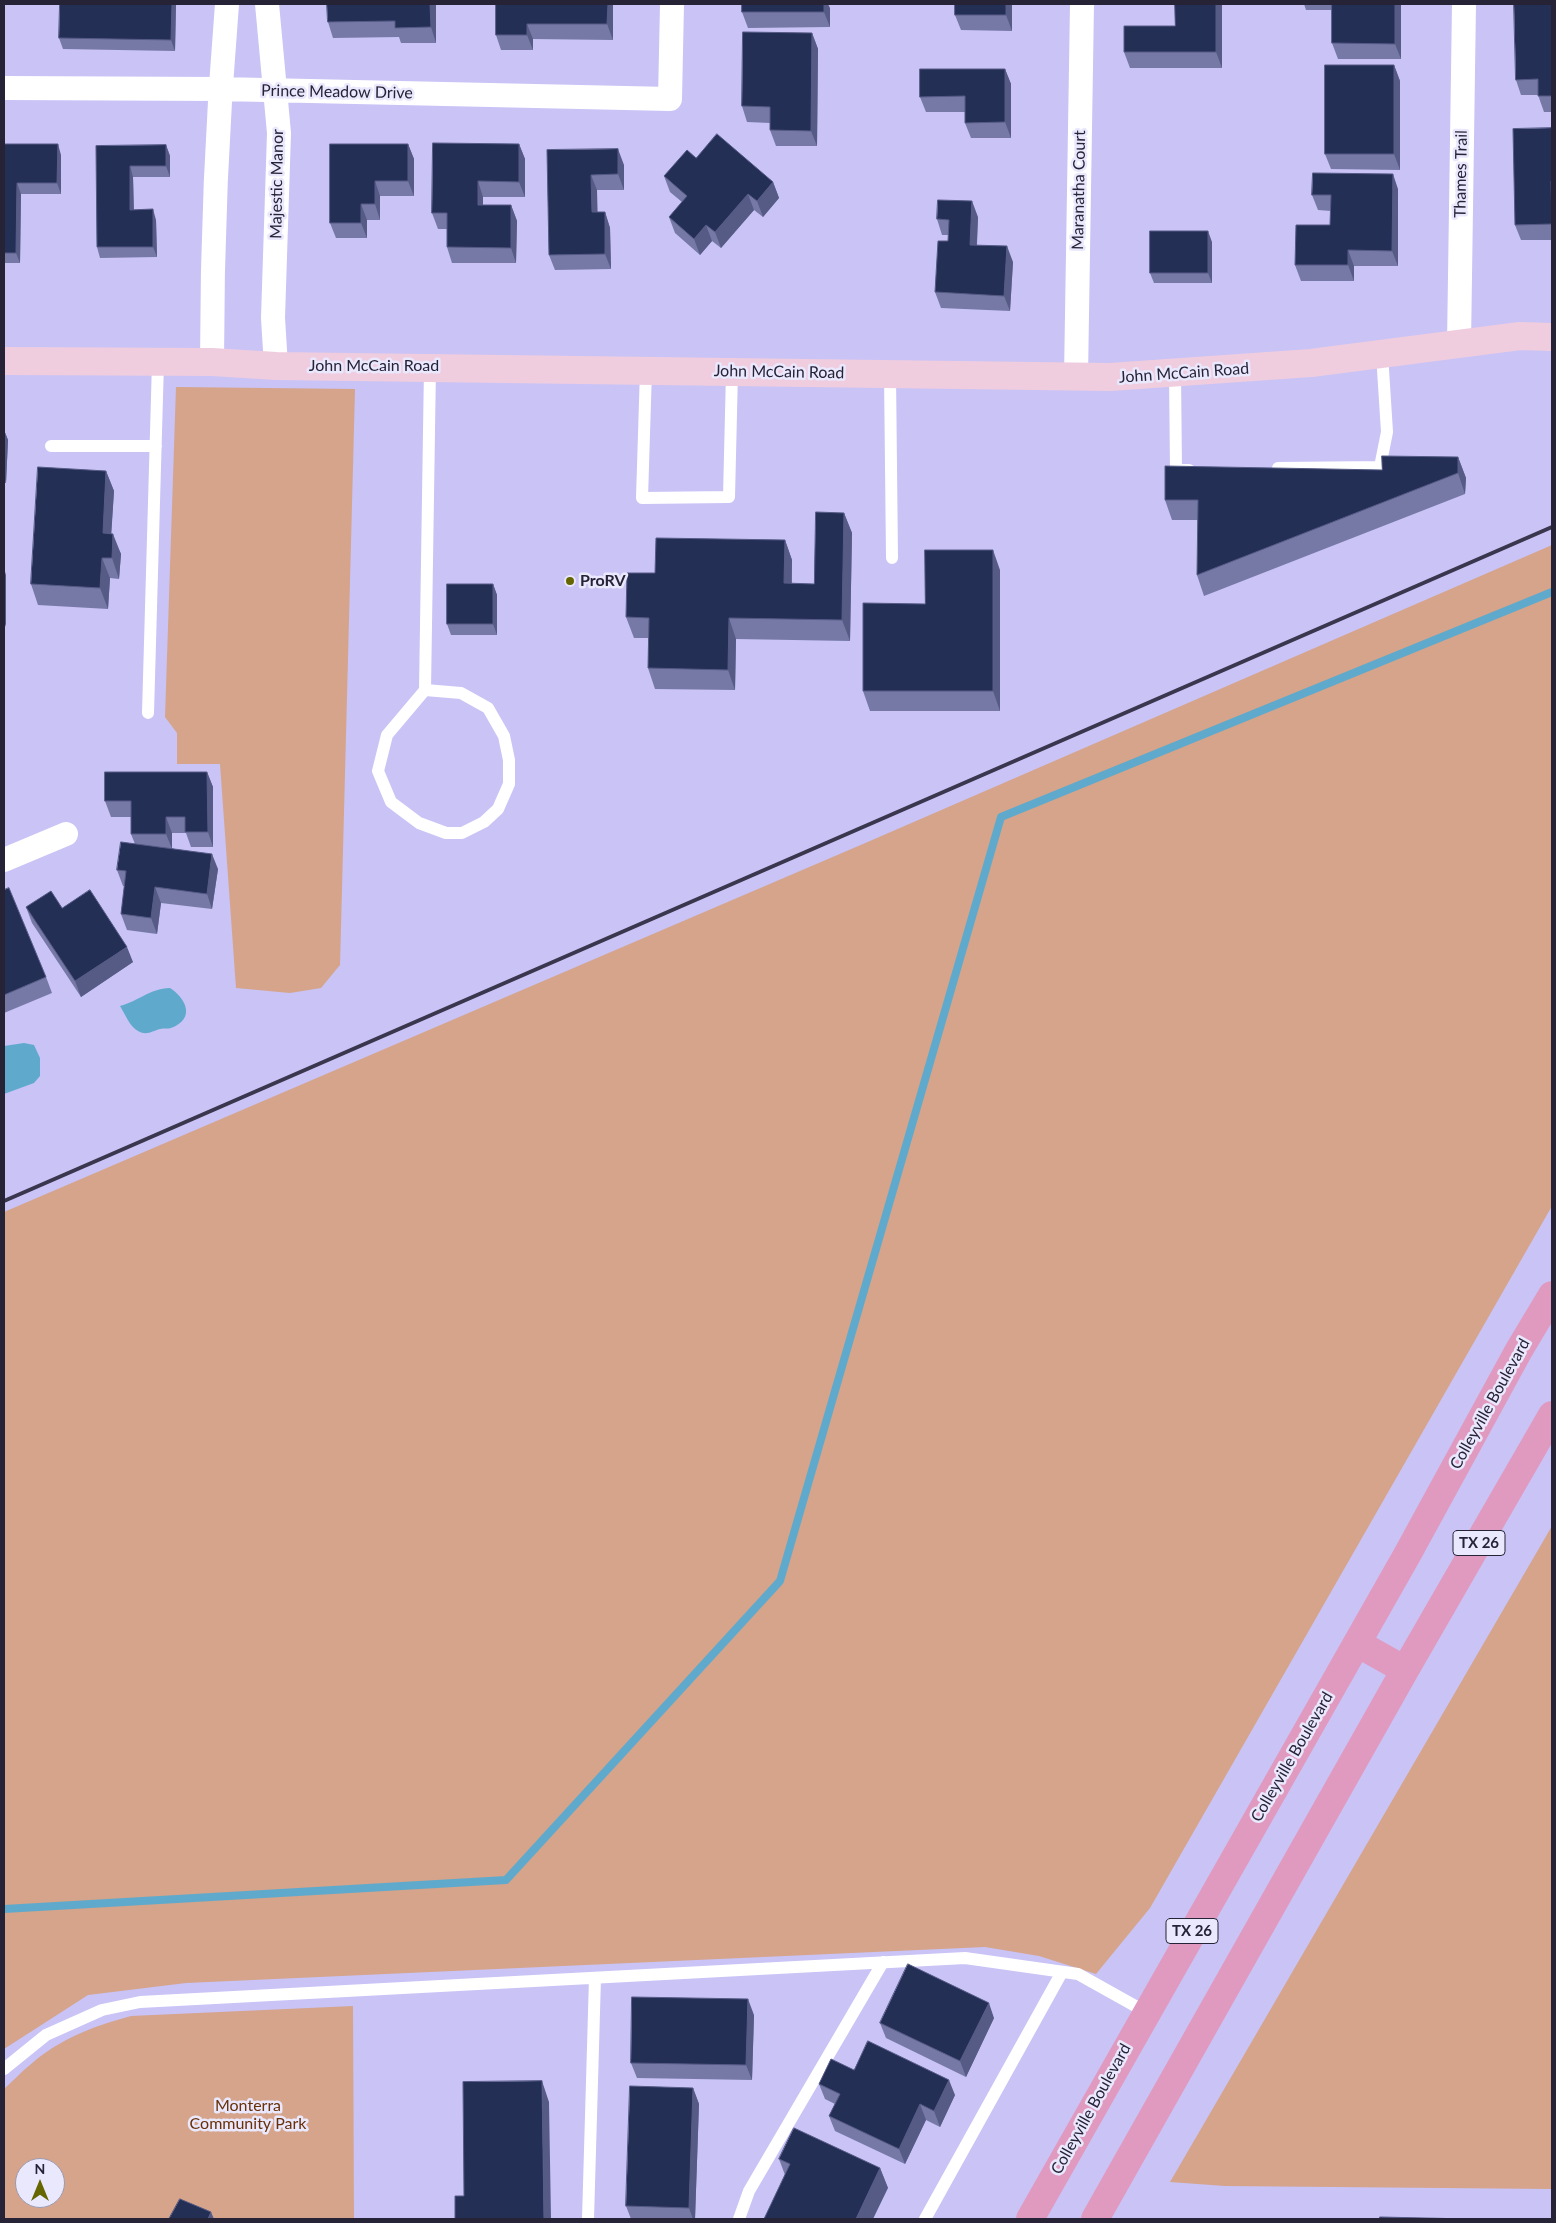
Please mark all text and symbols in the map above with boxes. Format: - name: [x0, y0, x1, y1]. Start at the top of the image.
- street label: Prince Meadow Drive: [261, 81, 413, 103]
- street label: Majestic Manor: [266, 129, 288, 239]
- street label: Maranatha Court: [1068, 130, 1090, 250]
- street label: Thames Trail: [1451, 130, 1471, 218]
- street label: John McCain Road: [309, 356, 439, 376]
- street label: John McCain Road: [1118, 359, 1250, 387]
- street label: John McCain Road: [714, 361, 844, 383]
- place label: ProRV: [580, 571, 625, 591]
- marker: ProRV: [564, 575, 576, 587]
- street label: Colleyville Boulevard: [1446, 1335, 1534, 1473]
- road number: TX 26: [1453, 1530, 1505, 1556]
- street label: Colleyville Boulevard: [1247, 1689, 1337, 1825]
- road number: TX 26: [1166, 1918, 1218, 1944]
- street label: Colleyville Boulevard: [1047, 2040, 1135, 2178]
- park label: Monterra Community Park: [190, 2096, 306, 2134]
- north arrow: [15, 2158, 65, 2208]
- text: N: [35, 2160, 45, 2177]

